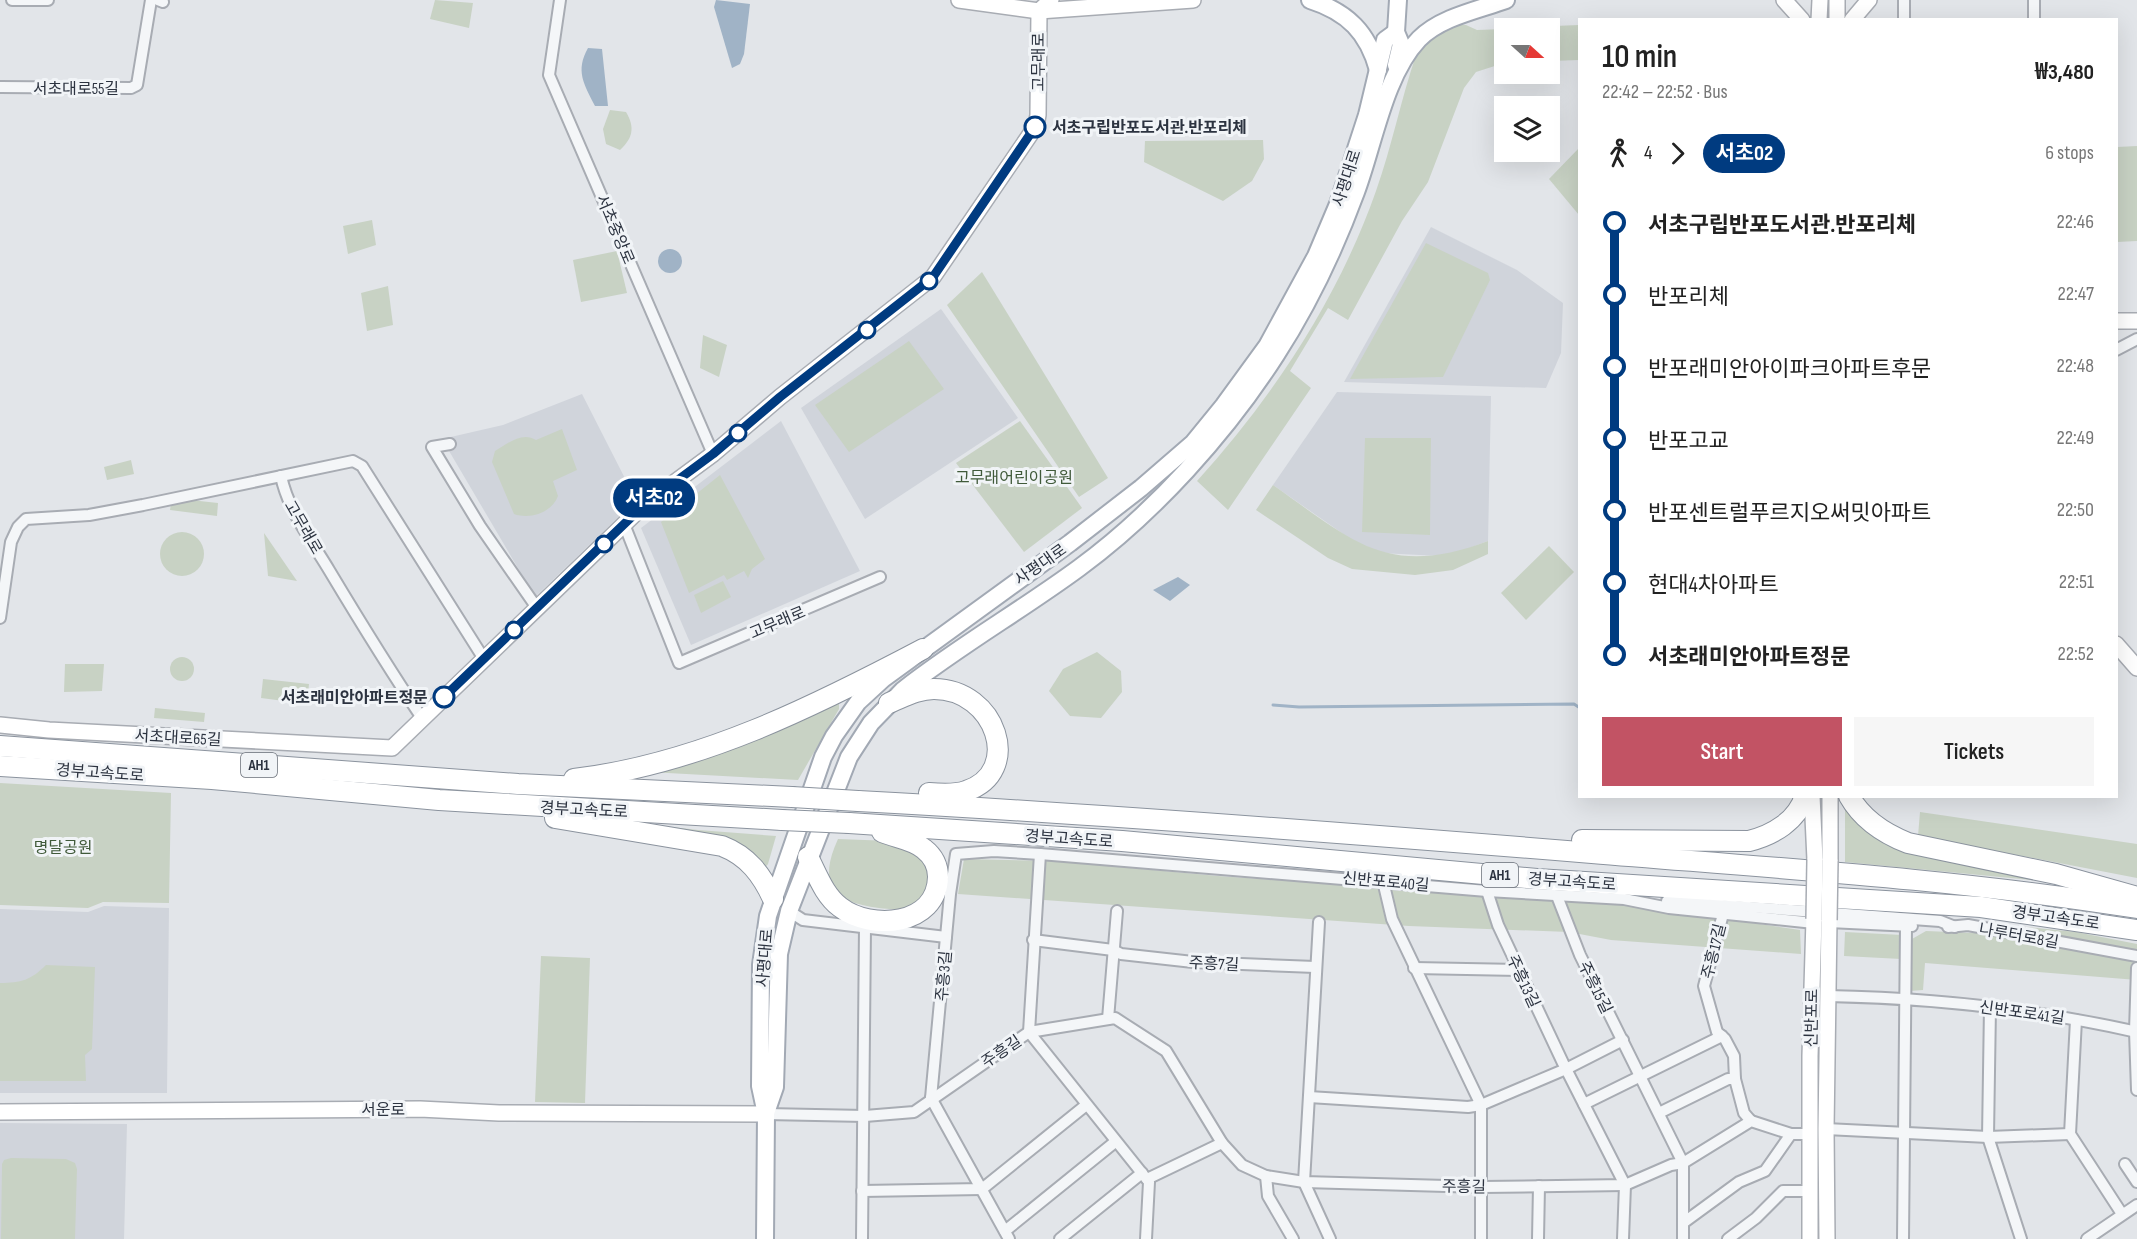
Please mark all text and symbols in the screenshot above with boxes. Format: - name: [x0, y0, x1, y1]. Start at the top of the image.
- north arrow: [1494, 18, 1560, 84]
- map controls: [1494, 18, 1560, 162]
- street label: 고무래로: [1030, 32, 1049, 91]
- text: 10 min: [1602, 37, 1677, 77]
- text: ₩3,480: [2035, 59, 2094, 86]
- street label: 서초대로55길: [33, 80, 119, 99]
- text: 22:42 – 22:52 · Bus: [1602, 80, 1728, 104]
- button: layers: [1494, 96, 1560, 162]
- marker: 서초구립반포도서관.반포리체: [1024, 116, 1046, 138]
- place label: 서초구립반포도서관.반포리체: [1052, 119, 1247, 138]
- icon: walk: [1602, 137, 1635, 170]
- icon: forward: [1661, 137, 1694, 170]
- text: 4: [1644, 141, 1652, 165]
- text: 서초02: [1715, 141, 1773, 166]
- text: 6 stops: [2045, 141, 2094, 165]
- street label: 사평대로: [1329, 147, 1366, 209]
- street label: 서초중앙로: [591, 192, 638, 267]
- text: 22:46: [2057, 210, 2094, 234]
- text: 서초구립반포도서관.반포리체: [1648, 212, 1916, 239]
- unlabelled marker: [920, 272, 938, 290]
- text: 22:47: [2058, 282, 2094, 306]
- text: 반포리체: [1648, 284, 1729, 311]
- unlabelled marker: [858, 321, 876, 339]
- text: 22:48: [2057, 354, 2094, 378]
- text: 반포래미안아이파크아파트후문: [1648, 356, 1931, 383]
- unlabelled marker: [729, 424, 747, 442]
- text: 22:49: [2056, 426, 2094, 450]
- text: 반포고교: [1648, 428, 1729, 455]
- park label: 고무래어린이공원: [955, 469, 1073, 488]
- line badge: 서초02: [612, 478, 696, 518]
- text: 서초02: [625, 486, 683, 511]
- street label: 고무래로: [280, 497, 326, 558]
- text: 22:50: [2057, 498, 2094, 522]
- text: 반포센트럴푸르지오써밋아파트: [1648, 500, 1931, 527]
- unlabelled marker: [595, 535, 613, 553]
- street label: 사평대로: [1011, 540, 1071, 590]
- text: 22:51: [2059, 570, 2094, 594]
- text: 현대4차아파트: [1648, 572, 1779, 599]
- street label: 고무래로: [747, 603, 809, 644]
- unlabelled marker: [505, 621, 523, 639]
- text: 22:52: [2057, 642, 2094, 666]
- text: 서초래미안아파트정문: [1648, 644, 1850, 671]
- marker: 서초래미안아파트정문: [433, 686, 455, 708]
- place label: 서초래미안아파트정문: [281, 689, 428, 708]
- button: Start: [1602, 717, 1842, 786]
- button: Tickets: [1854, 717, 2094, 786]
- street label: 서초대로65길: [134, 727, 222, 750]
- road number: AH1: [241, 753, 277, 777]
- street label: 경부고속도로: [55, 761, 145, 786]
- street label: 경부고속도로: [539, 799, 629, 822]
- street label: 경부고속도로: [1024, 827, 1114, 852]
- park label: 명달공원: [34, 839, 92, 858]
- road number: AH1: [1482, 863, 1518, 887]
- street label: 신반포로40길: [1341, 869, 1430, 896]
- street label: 경부고속도로: [1527, 870, 1617, 895]
- street label: 경부고속도로: [2011, 903, 2101, 934]
- street label: 나루터로8길: [1977, 920, 2060, 953]
- street label: 주흥17길: [1698, 922, 1730, 981]
- street label: 사평대로: [753, 928, 778, 988]
- street label: 주흥3길: [933, 950, 956, 1002]
- street label: 주흥13길: [1502, 952, 1543, 1011]
- street label: 주흥7길: [1188, 954, 1240, 975]
- street label: 주흥15길: [1574, 958, 1616, 1017]
- street label: 신반포로: [1802, 988, 1823, 1048]
- street label: 신반포로41길: [1978, 998, 2066, 1029]
- street label: 주흥길: [978, 1032, 1025, 1072]
- street label: 서운로: [361, 1101, 405, 1120]
- street label: 주흥길: [1442, 1178, 1486, 1197]

